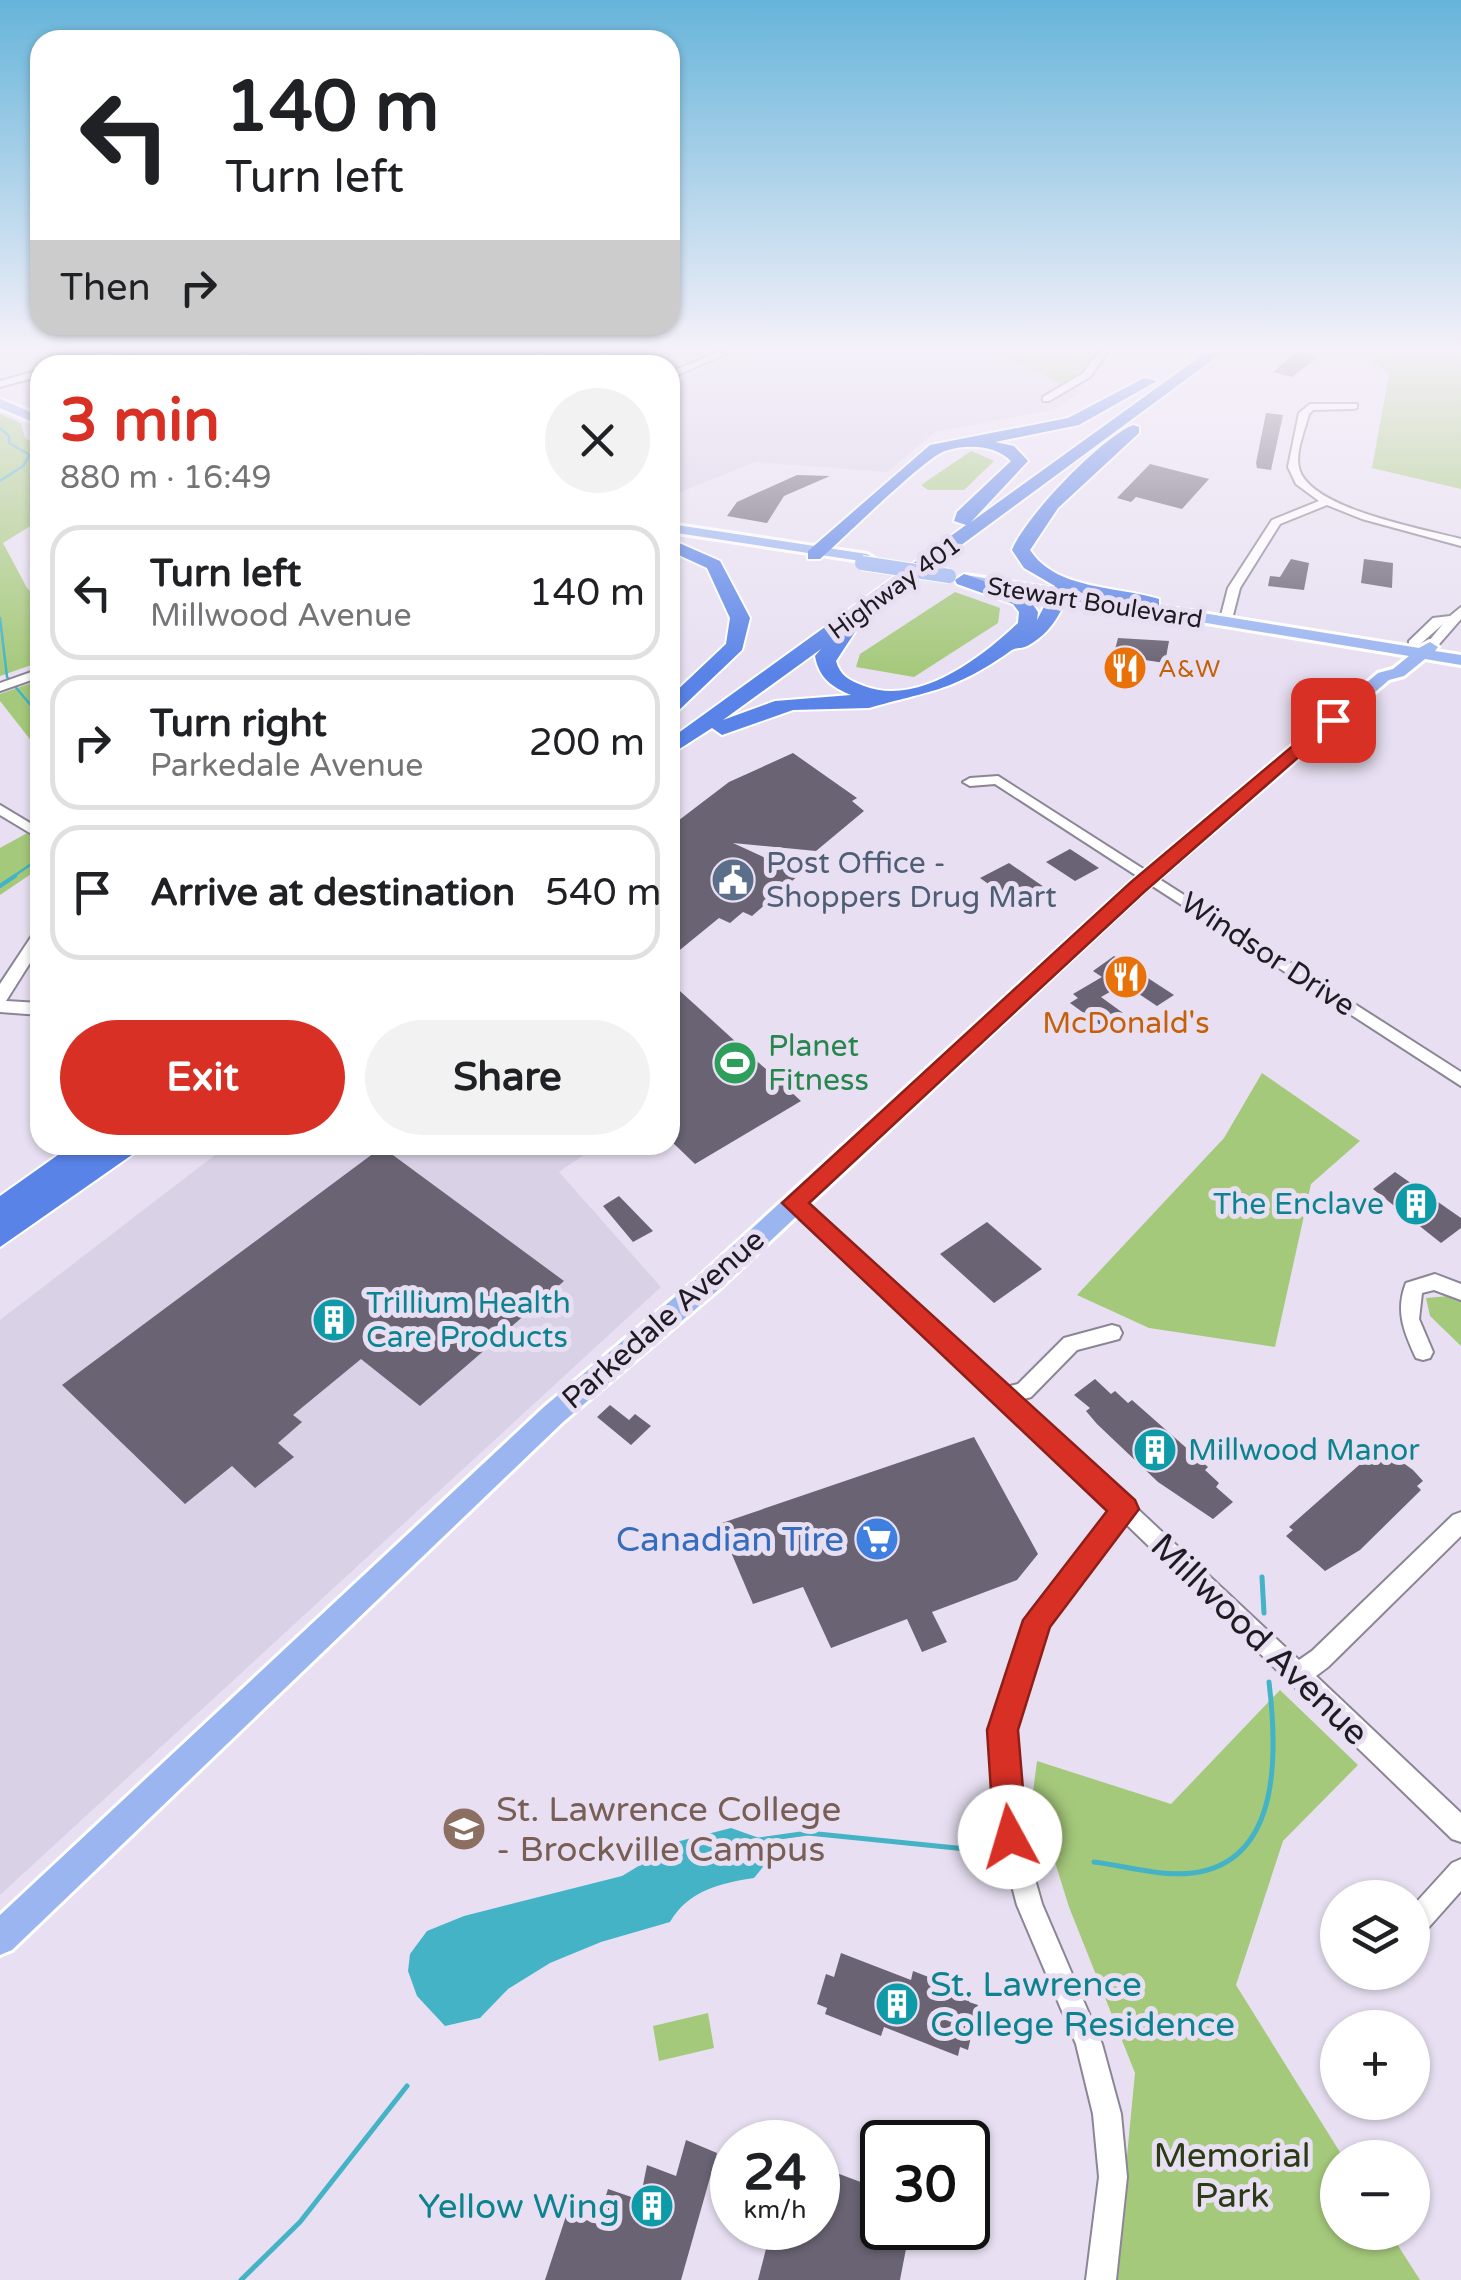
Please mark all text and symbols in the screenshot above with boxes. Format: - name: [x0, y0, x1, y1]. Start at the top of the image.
- text: 140 m: [225, 66, 439, 150]
- icon: left: [60, 70, 190, 200]
- text: Turn left: [225, 151, 404, 205]
- icon: right: [171, 260, 226, 315]
- text: Then: [60, 265, 151, 311]
- text: 3 min: [60, 385, 220, 457]
- button: close: [545, 388, 650, 493]
- text: 880 m · 16:49: [60, 459, 272, 497]
- street label: Highway 401: [823, 530, 967, 646]
- text: Turn left: [150, 551, 301, 597]
- icon: left: [65, 565, 120, 620]
- text: 140 m: [529, 570, 645, 616]
- street label: Stewart Boulevard: [985, 571, 1205, 635]
- text: Millwood Avenue: [150, 597, 412, 635]
- restaurant icon: A&W: [1102, 645, 1148, 691]
- place label: A&W: [1158, 654, 1220, 684]
- pin: [1291, 678, 1376, 763]
- icon: arrive: [1306, 693, 1361, 748]
- text: Turn right: [150, 701, 327, 747]
- icon: right: [65, 715, 120, 770]
- text: 200 m: [529, 720, 645, 766]
- text: Parkedale Avenue: [150, 747, 423, 785]
- place label: Post Office - Shoppers Drug Mart: [766, 845, 1057, 916]
- public building icon: Post Office - Shoppers Drug Mart: [710, 857, 756, 903]
- icon: arrive: [65, 865, 120, 920]
- text: Arrive at destination: [150, 870, 515, 916]
- text: 540 m: [545, 870, 661, 916]
- street label: Windsor Drive: [1174, 884, 1362, 1025]
- restaurant icon: McDonald's: [1103, 954, 1149, 1000]
- place label: McDonald's: [1042, 1005, 1210, 1042]
- button: Exit: [60, 1020, 345, 1135]
- button: Share: [365, 1020, 650, 1135]
- place label: Planet Fitness: [768, 1028, 869, 1099]
- sports icon: Planet Fitness: [712, 1040, 758, 1086]
- building icon: The Enclave: [1393, 1181, 1439, 1227]
- place label: The Enclave: [1213, 1186, 1384, 1223]
- street label: Parkedale Avenue: [555, 1221, 772, 1417]
- place label: Trillium Health Care Products: [366, 1285, 571, 1356]
- building icon: Trillium Health Care Products: [311, 1297, 357, 1343]
- building icon: Millwood Manor: [1132, 1427, 1178, 1473]
- place label: Millwood Manor: [1188, 1432, 1420, 1469]
- supermarket icon: Canadian Tire: [854, 1516, 900, 1562]
- place label: Canadian Tire: [616, 1519, 844, 1561]
- street label: Millwood Avenue: [1142, 1525, 1377, 1754]
- position arrow: [958, 1785, 1062, 1889]
- place label: St. Lawrence College - Brockville Campus: [496, 1789, 841, 1871]
- school or university icon: St. Lawrence College - Brockville Campus: [441, 1806, 487, 1852]
- map controls: [1320, 1880, 1430, 2250]
- button: layers: [1320, 1880, 1430, 1990]
- place label: St. Lawrence College Residence: [930, 1964, 1235, 2046]
- building icon: St. Lawrence College Residence: [874, 1981, 920, 2027]
- button: +: [1320, 2010, 1430, 2120]
- speed limit sign: 30: [860, 2120, 990, 2250]
- park label: Memorial Park: [1153, 2135, 1311, 2217]
- button: −: [1320, 2140, 1430, 2250]
- text: 24: [744, 2143, 806, 2203]
- building icon: Yellow Wing: [629, 2183, 675, 2229]
- place label: Yellow Wing: [418, 2186, 620, 2228]
- text: km/h: [744, 2195, 806, 2225]

